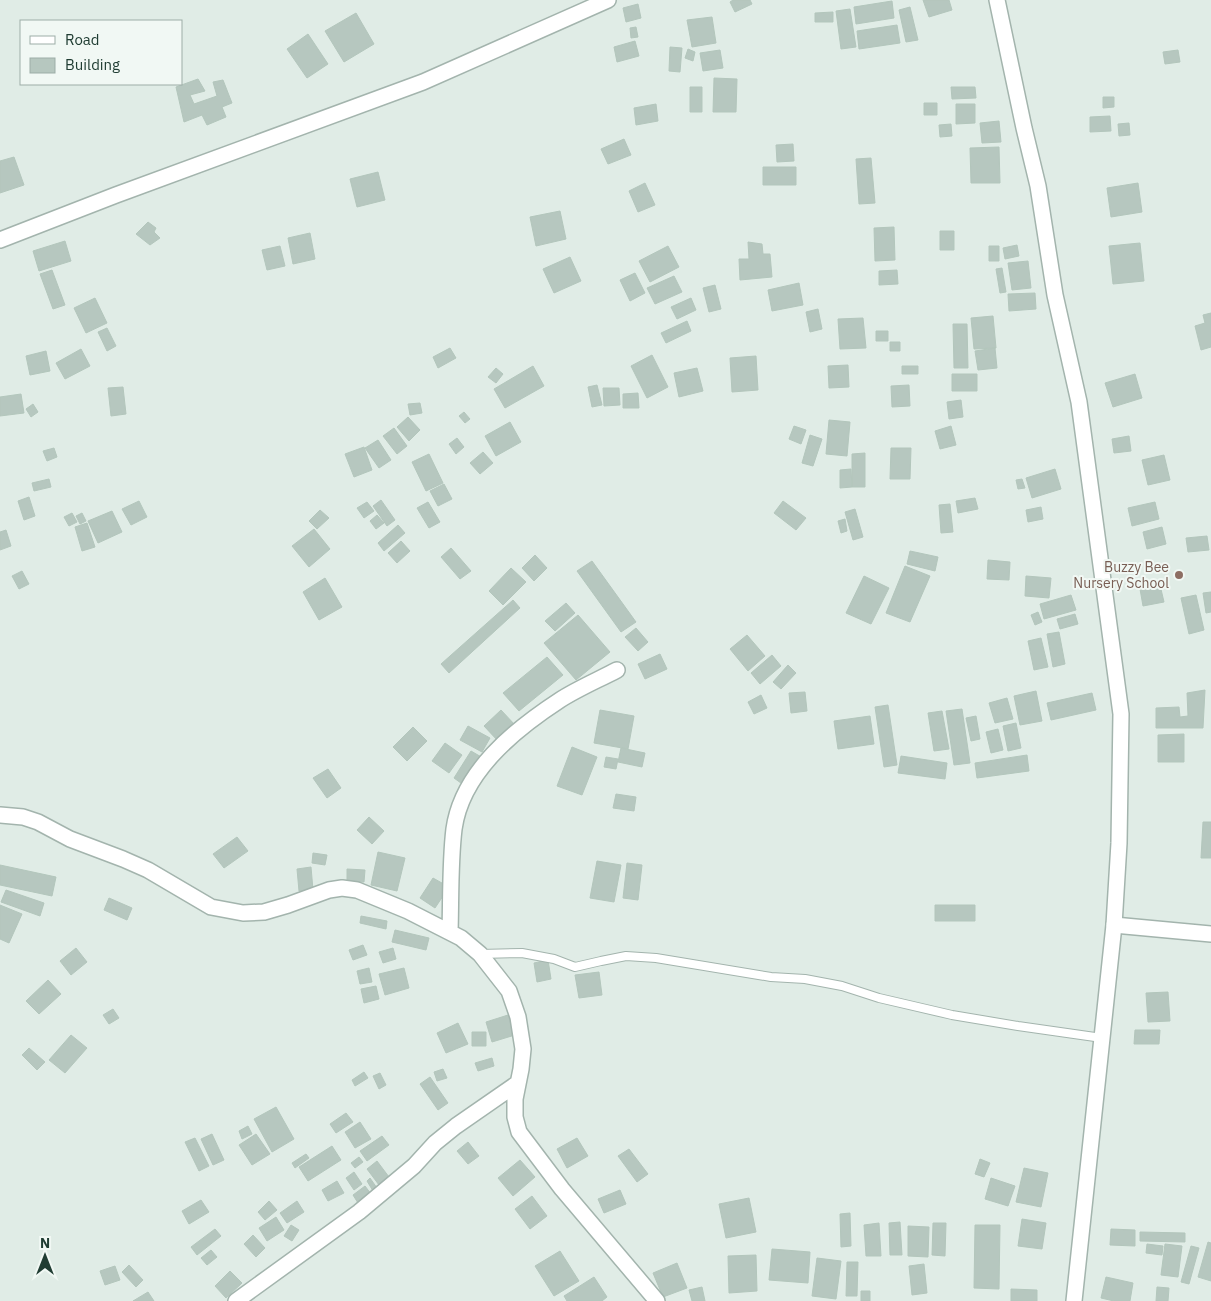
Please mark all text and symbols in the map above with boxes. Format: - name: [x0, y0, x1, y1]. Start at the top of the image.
- legend: [20, 20, 182, 85]
- text: Road: [65, 30, 100, 49]
- text: Building: [65, 55, 120, 74]
- place label: Buzzy Bee Nursery School: [1073, 558, 1169, 592]
- marker: Buzzy Bee Nursery School: [1173, 569, 1185, 581]
- north arrow: [20, 1231, 70, 1281]
- text: N: [40, 1234, 50, 1252]

